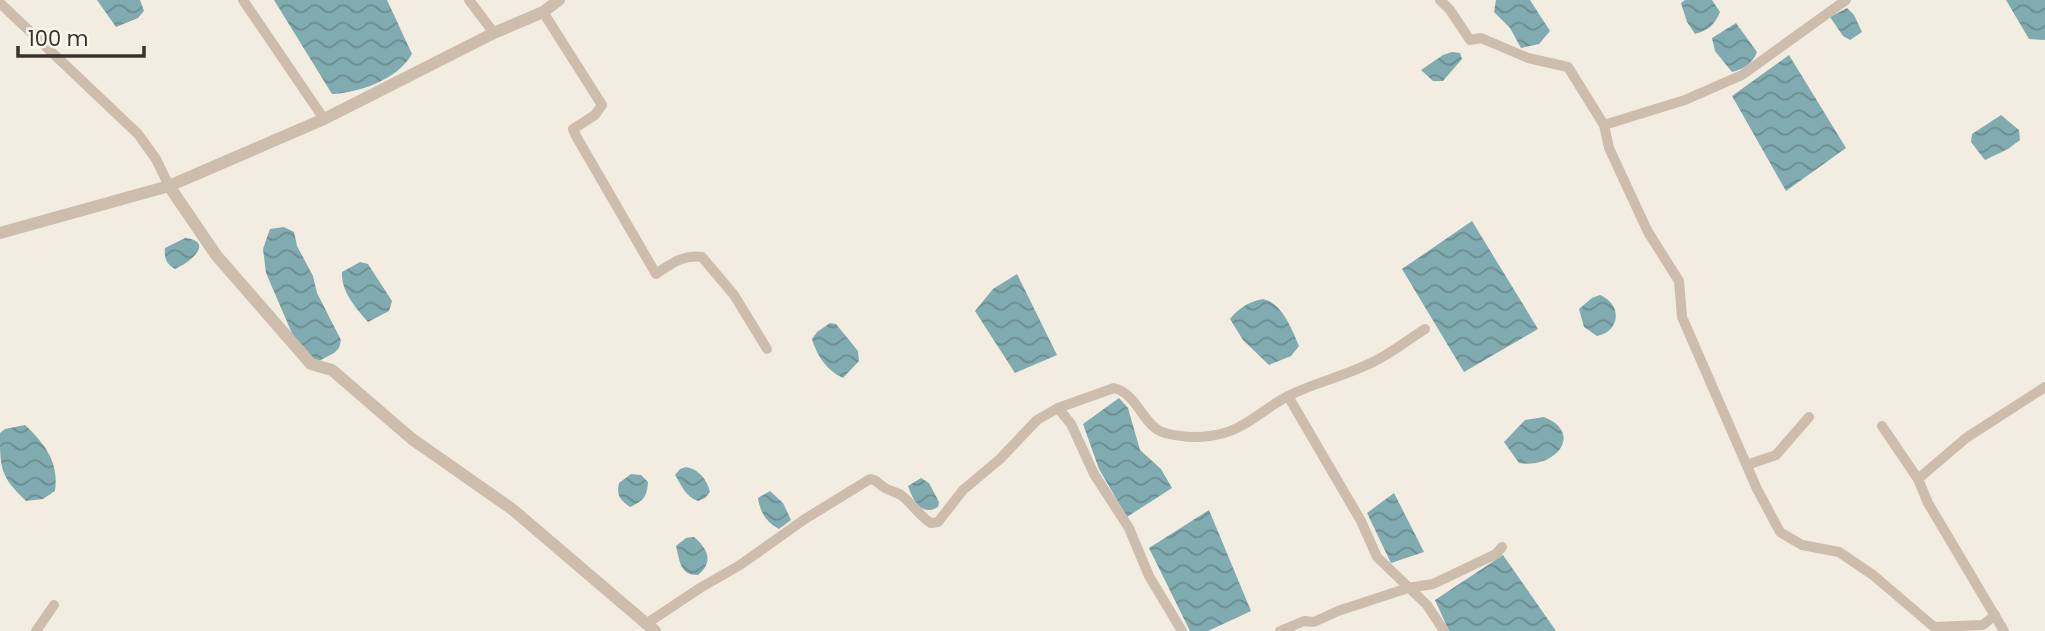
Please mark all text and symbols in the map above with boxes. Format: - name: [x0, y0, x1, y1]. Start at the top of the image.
- scale bar: [18, 14, 144, 58]
- text: 100 m: [28, 24, 88, 53]

